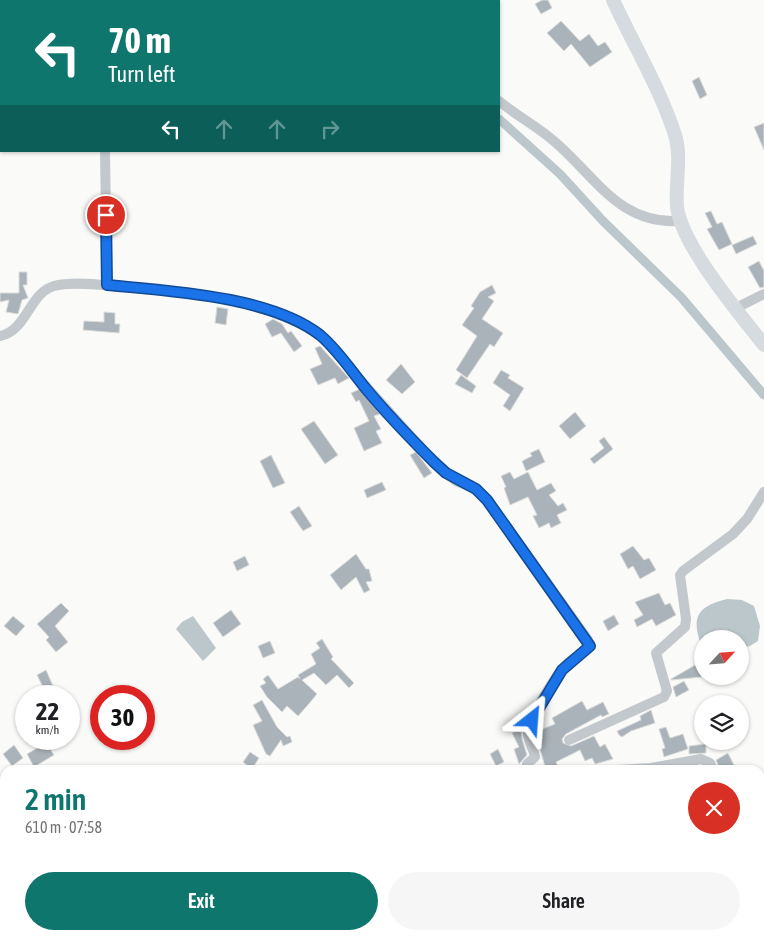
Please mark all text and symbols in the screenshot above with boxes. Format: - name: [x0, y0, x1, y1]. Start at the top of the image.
- icon: left: [25, 20, 90, 85]
- text: 70 m: [108, 20, 171, 60]
- text: Turn left: [108, 61, 175, 87]
- icon: left: [157, 115, 185, 143]
- icon: ahead: [210, 115, 238, 143]
- icon: ahead: [263, 115, 291, 143]
- icon: right: [316, 115, 344, 143]
- pin: [85, 194, 127, 236]
- icon: arrive: [92, 201, 120, 229]
- north arrow: [694, 630, 749, 685]
- map controls: [694, 630, 749, 750]
- speed limit sign: 30: [90, 685, 155, 750]
- position arrow: [505, 693, 557, 745]
- button: layers: [694, 695, 749, 750]
- text: 22: [36, 697, 59, 725]
- text: km/h: [36, 723, 59, 737]
- text: 2 min: [25, 782, 86, 816]
- button: close: [688, 782, 740, 834]
- text: 610 m · 07:58: [25, 818, 102, 836]
- button: Exit: [25, 872, 378, 930]
- button: Share: [388, 872, 740, 930]

